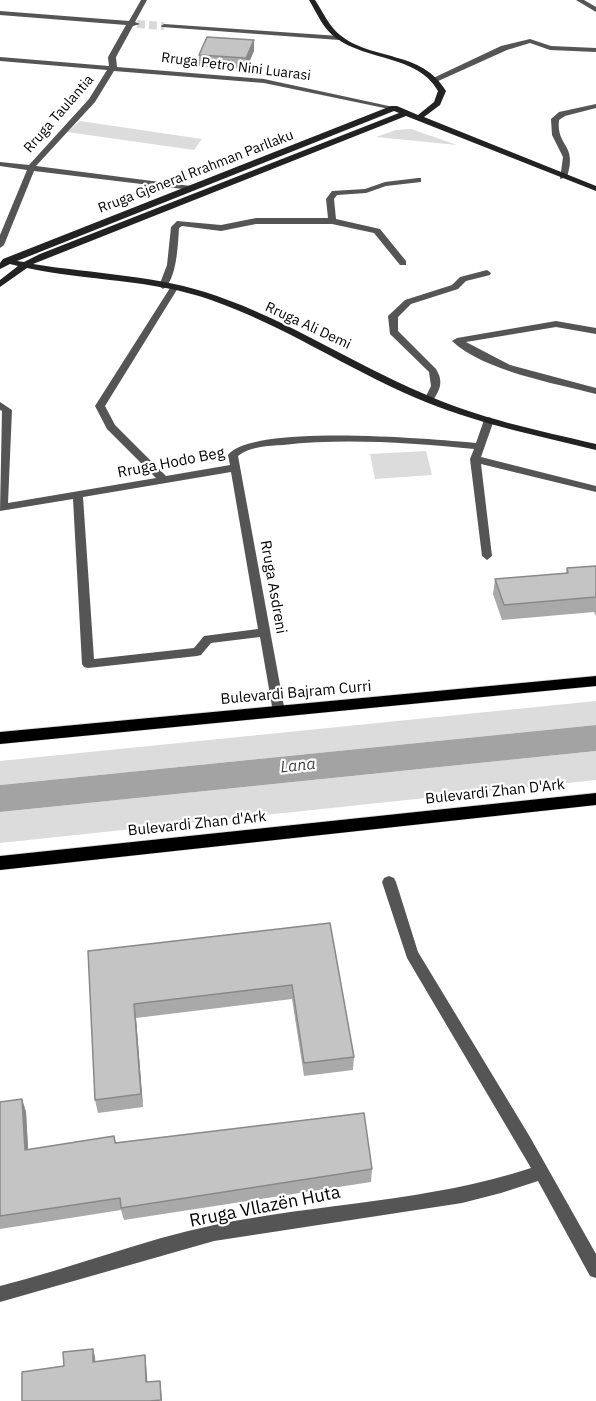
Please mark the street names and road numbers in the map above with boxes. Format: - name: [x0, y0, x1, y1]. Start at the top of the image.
- street label: Rruga Petro Nini Luarasi: [160, 49, 312, 85]
- street label: Rruga Taulantia: [21, 72, 97, 156]
- street label: Rruga Gjeneral Rrahman Parllaku: [96, 127, 296, 217]
- street label: Rruga Ali Demi: [263, 299, 353, 353]
- street label: Rruga Hodo Beg: [116, 444, 226, 482]
- street label: Rruga Asdreni: [256, 539, 290, 635]
- street label: Bulevardi Bajram Curri: [220, 677, 372, 709]
- street label: Bulevardi Zhan D'Ark: [424, 776, 566, 808]
- street label: Bulevardi Zhan d'Ark: [127, 808, 267, 840]
- street label: Rruga Vllazën Huta: [188, 1182, 342, 1232]

